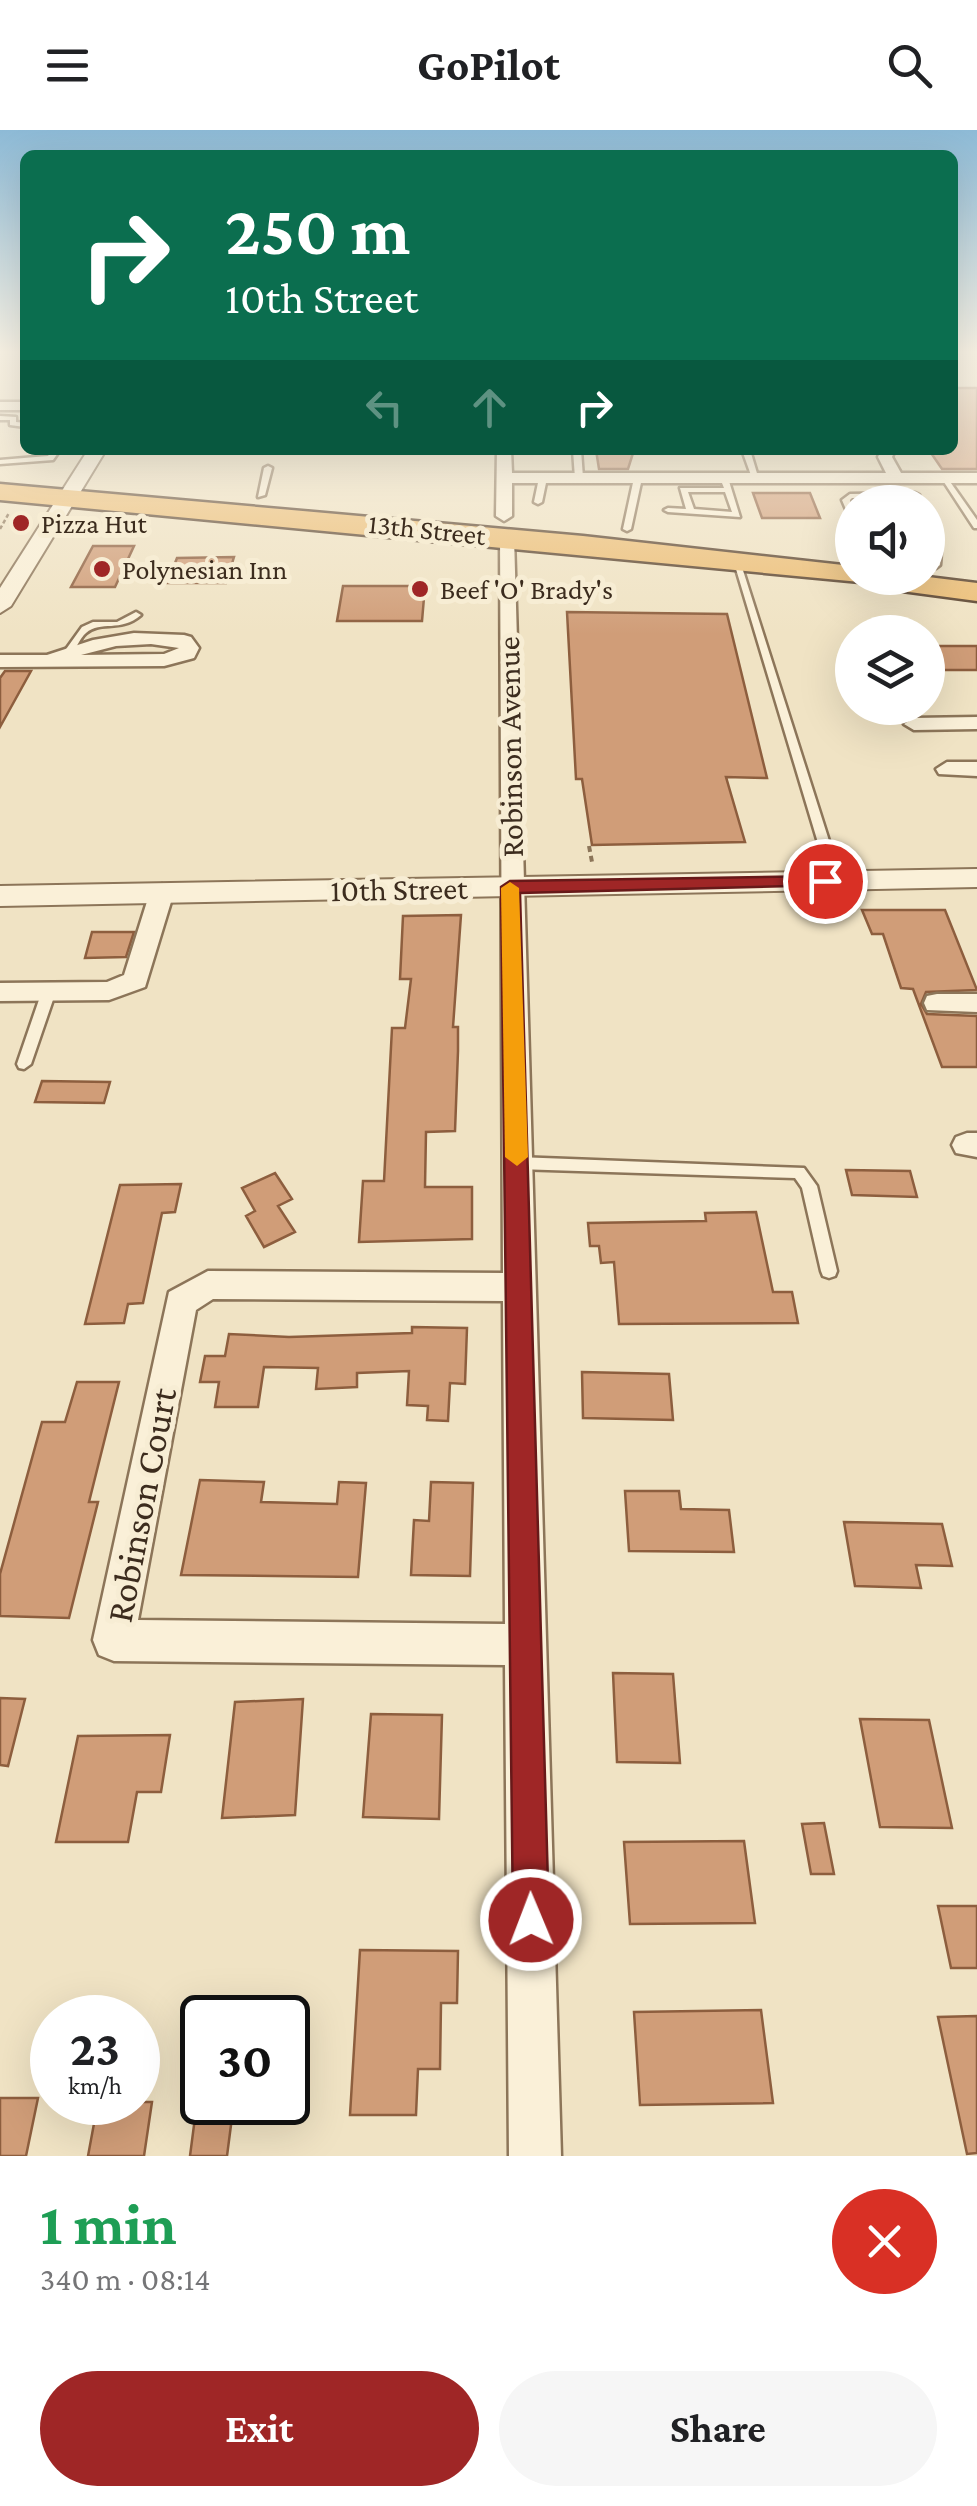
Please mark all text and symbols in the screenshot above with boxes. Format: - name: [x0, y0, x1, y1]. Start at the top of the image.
- icon: menu: [40, 38, 95, 93]
- icon: search: [882, 38, 937, 93]
- text: GoPilot: [417, 40, 560, 90]
- icon: right: [60, 190, 190, 320]
- text: 250 m: [225, 191, 410, 269]
- text: 10th Street: [225, 273, 418, 323]
- icon: left: [357, 380, 412, 435]
- icon: ahead: [462, 380, 517, 435]
- icon: right: [567, 380, 622, 435]
- map controls: [835, 485, 945, 725]
- button: sound: [835, 485, 945, 595]
- place label: Pizza Hut: [41, 508, 148, 539]
- street label: 13th Street: [367, 508, 488, 551]
- marker: Pizza Hut: [10, 512, 32, 534]
- place label: Polynesian Inn: [122, 554, 287, 585]
- marker: Polynesian Inn: [91, 558, 113, 580]
- place label: Beef 'O' Brady's: [440, 574, 613, 605]
- marker: Beef 'O' Brady's: [409, 578, 431, 600]
- button: layers: [835, 615, 945, 725]
- street label: Robinson Avenue: [490, 636, 530, 858]
- pin: [783, 839, 868, 924]
- icon: arrive: [798, 854, 853, 909]
- street label: 10th Street: [330, 870, 468, 908]
- street label: Robinson Court: [98, 1384, 184, 1626]
- position arrow: [479, 1868, 583, 1972]
- speed limit sign: 30: [180, 1995, 310, 2125]
- text: 23: [70, 2020, 120, 2076]
- text: km/h: [68, 2072, 122, 2099]
- button: close: [832, 2189, 937, 2294]
- text: 1 min: [40, 2190, 177, 2257]
- text: 340 m · 08:14: [40, 2261, 211, 2297]
- button: Exit: [40, 2371, 479, 2486]
- button: Share: [499, 2371, 937, 2486]

